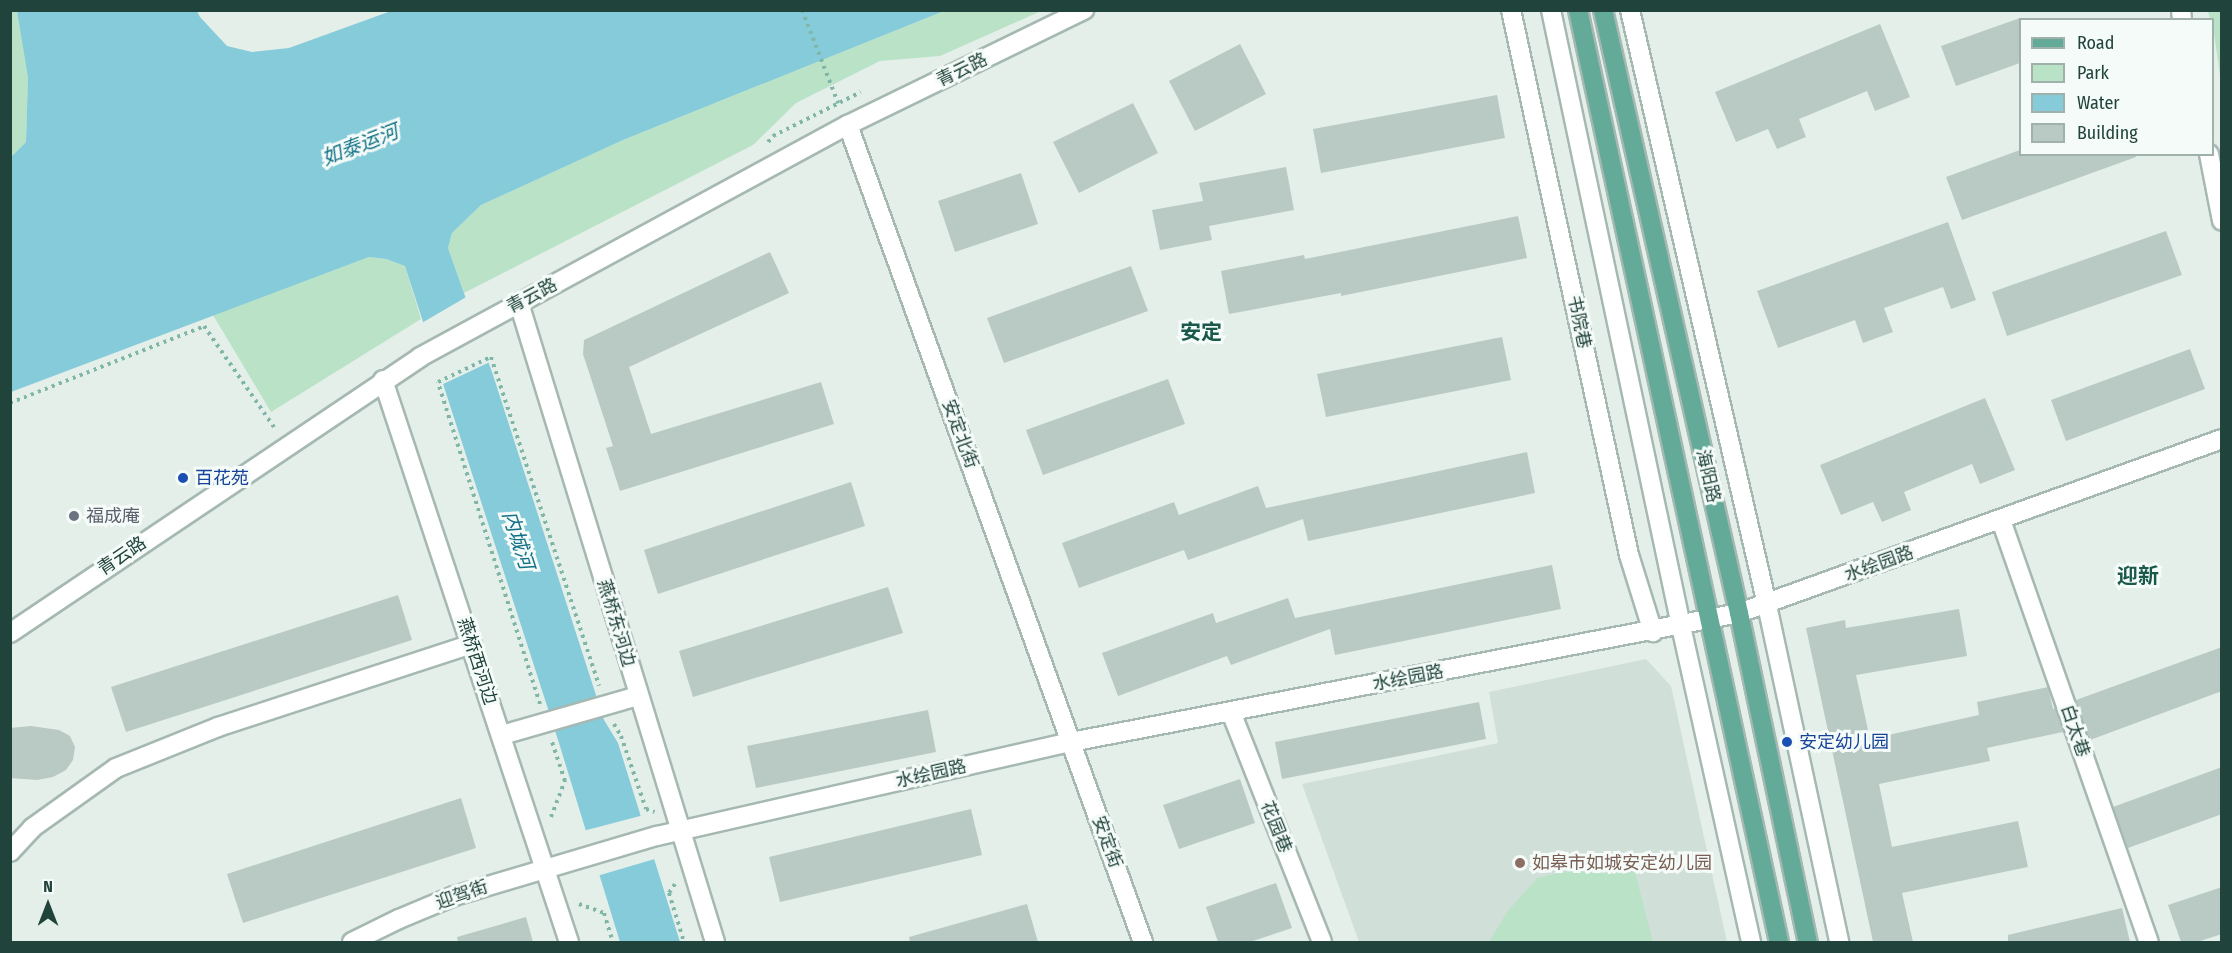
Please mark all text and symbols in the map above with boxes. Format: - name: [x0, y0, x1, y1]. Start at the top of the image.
- legend: [2019, 18, 2214, 156]
- text: Road: [2077, 32, 2114, 54]
- street label: 青云路: [933, 48, 991, 92]
- text: Park: [2077, 62, 2109, 84]
- text: Water: [2077, 92, 2120, 114]
- water label: 如泰运河: [318, 119, 402, 171]
- text: Building: [2077, 122, 2138, 144]
- street label: 青云路: [503, 274, 561, 318]
- street label: 书院巷: [1563, 293, 1595, 351]
- district label: 安定: [1180, 319, 1222, 345]
- street label: 安定北街: [938, 396, 982, 472]
- street label: 海阳路: [1691, 447, 1725, 505]
- place label: 百花苑: [195, 467, 249, 489]
- marker: 百花苑: [176, 471, 190, 485]
- place label: 福成庵: [86, 505, 140, 527]
- water label: 内城河: [497, 508, 539, 572]
- marker: 福成庵: [67, 509, 81, 523]
- street label: 青云路: [94, 532, 150, 580]
- street label: 水绘园路: [1841, 542, 1917, 586]
- district label: 迎新: [2117, 563, 2159, 589]
- street label: 燕桥东河边: [593, 577, 639, 669]
- street label: 燕桥西河边: [453, 615, 501, 707]
- street label: 水绘园路: [1371, 661, 1445, 695]
- street label: 白太巷: [2056, 702, 2094, 760]
- place label: 安定幼儿园: [1799, 731, 1889, 753]
- marker: 安定幼儿园: [1780, 735, 1794, 749]
- street label: 水绘园路: [893, 755, 969, 793]
- street label: 花园巷: [1256, 798, 1296, 856]
- street label: 安定街: [1088, 813, 1126, 871]
- place label: 如皋市如城安定幼儿园: [1532, 852, 1712, 874]
- marker: 如皋市如城安定幼儿园: [1513, 856, 1527, 870]
- north arrow: [18, 875, 78, 935]
- street label: 迎驾街: [433, 876, 491, 914]
- text: N: [43, 877, 53, 896]

